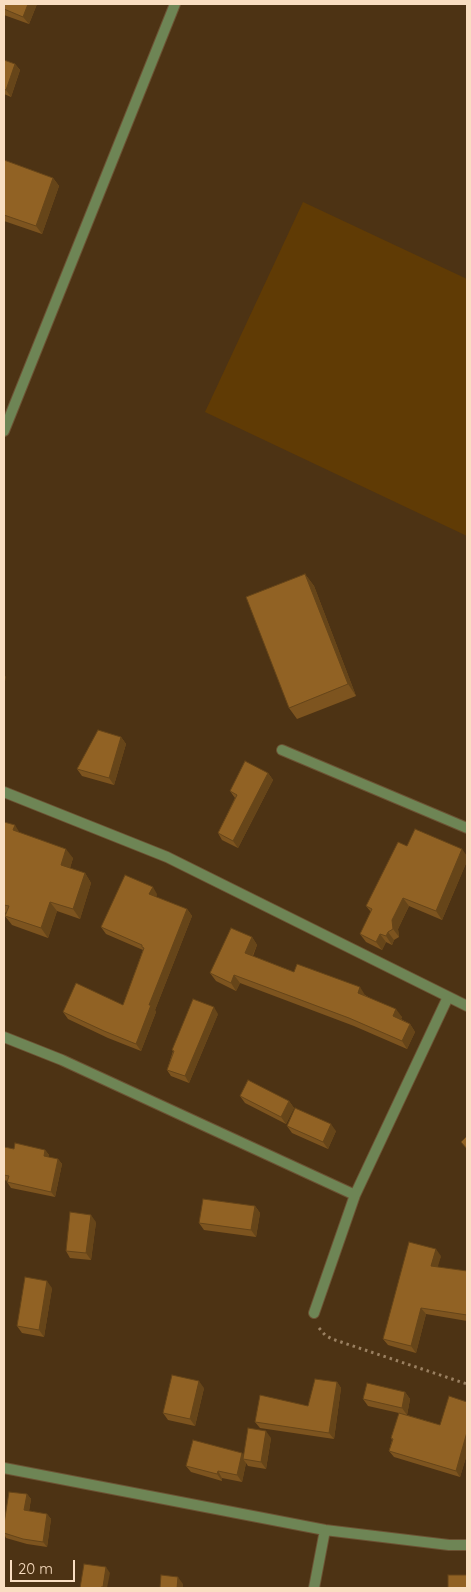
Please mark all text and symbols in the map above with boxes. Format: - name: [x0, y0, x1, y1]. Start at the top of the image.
- scale bar: [12, 1550, 78, 1582]
- text: 20 m: [18, 1559, 53, 1578]

